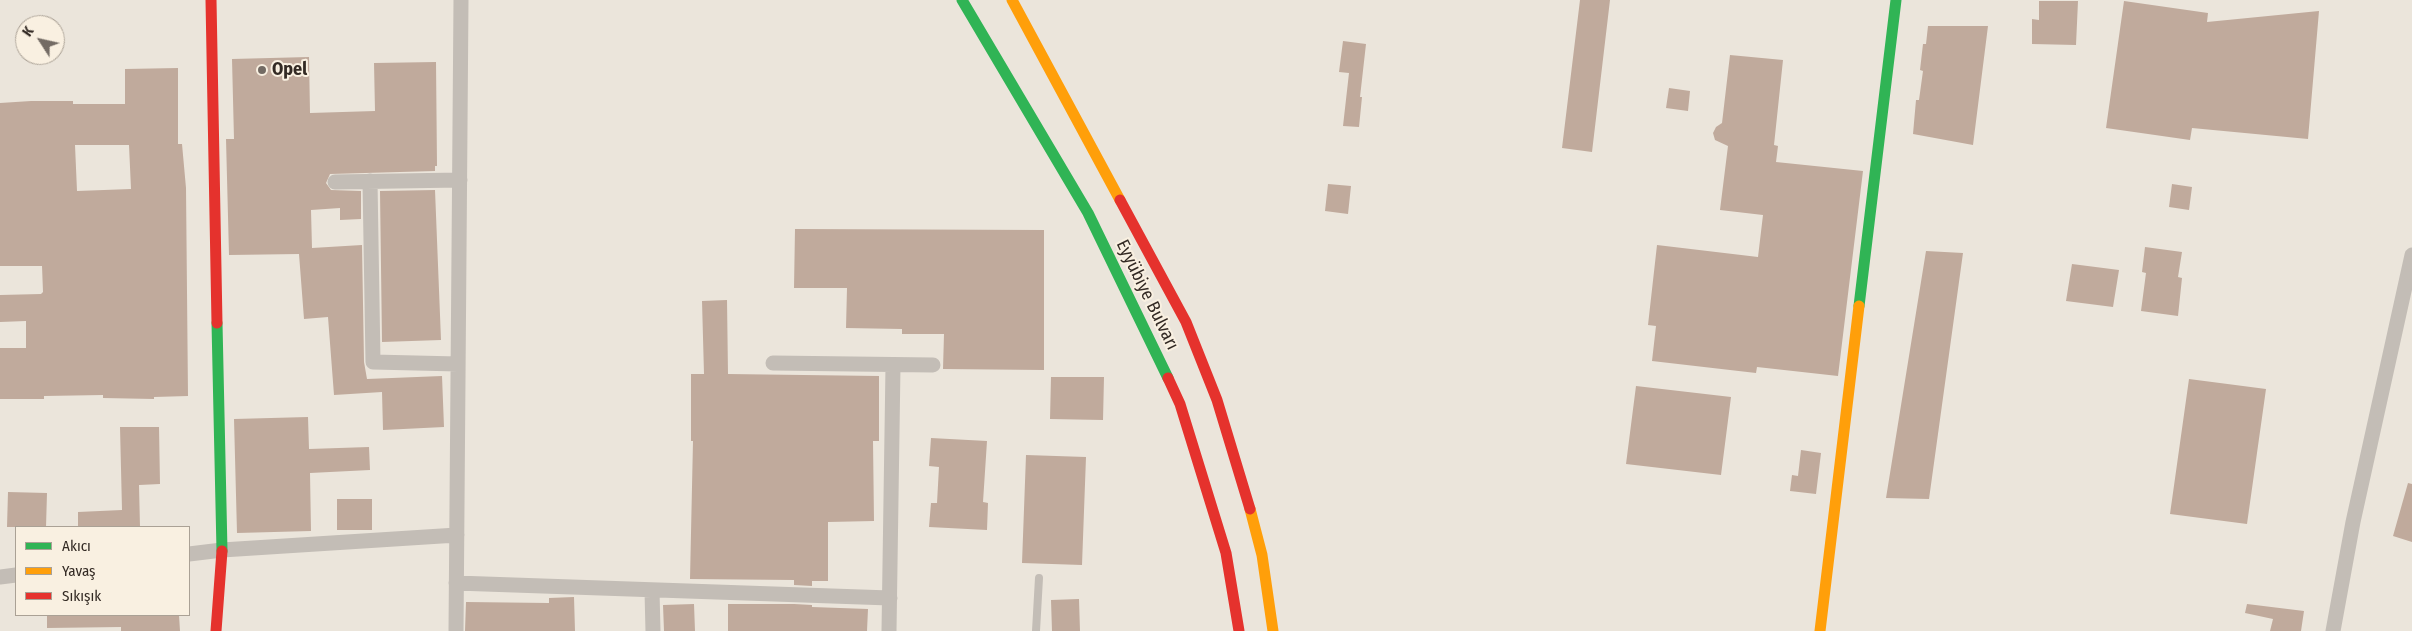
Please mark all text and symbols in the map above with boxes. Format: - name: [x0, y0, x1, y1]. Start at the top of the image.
- north arrow: [15, 15, 65, 65]
- text: K: [19, 23, 37, 40]
- place label: Opel: [272, 59, 307, 81]
- marker: Opel: [256, 64, 268, 76]
- street label: Eyyübiye Bulvarı: [1111, 236, 1183, 354]
- legend: [15, 526, 190, 616]
- text: Akıcı: [62, 537, 91, 555]
- text: Yavaş: [62, 562, 96, 580]
- text: Sıkışık: [62, 587, 101, 605]

